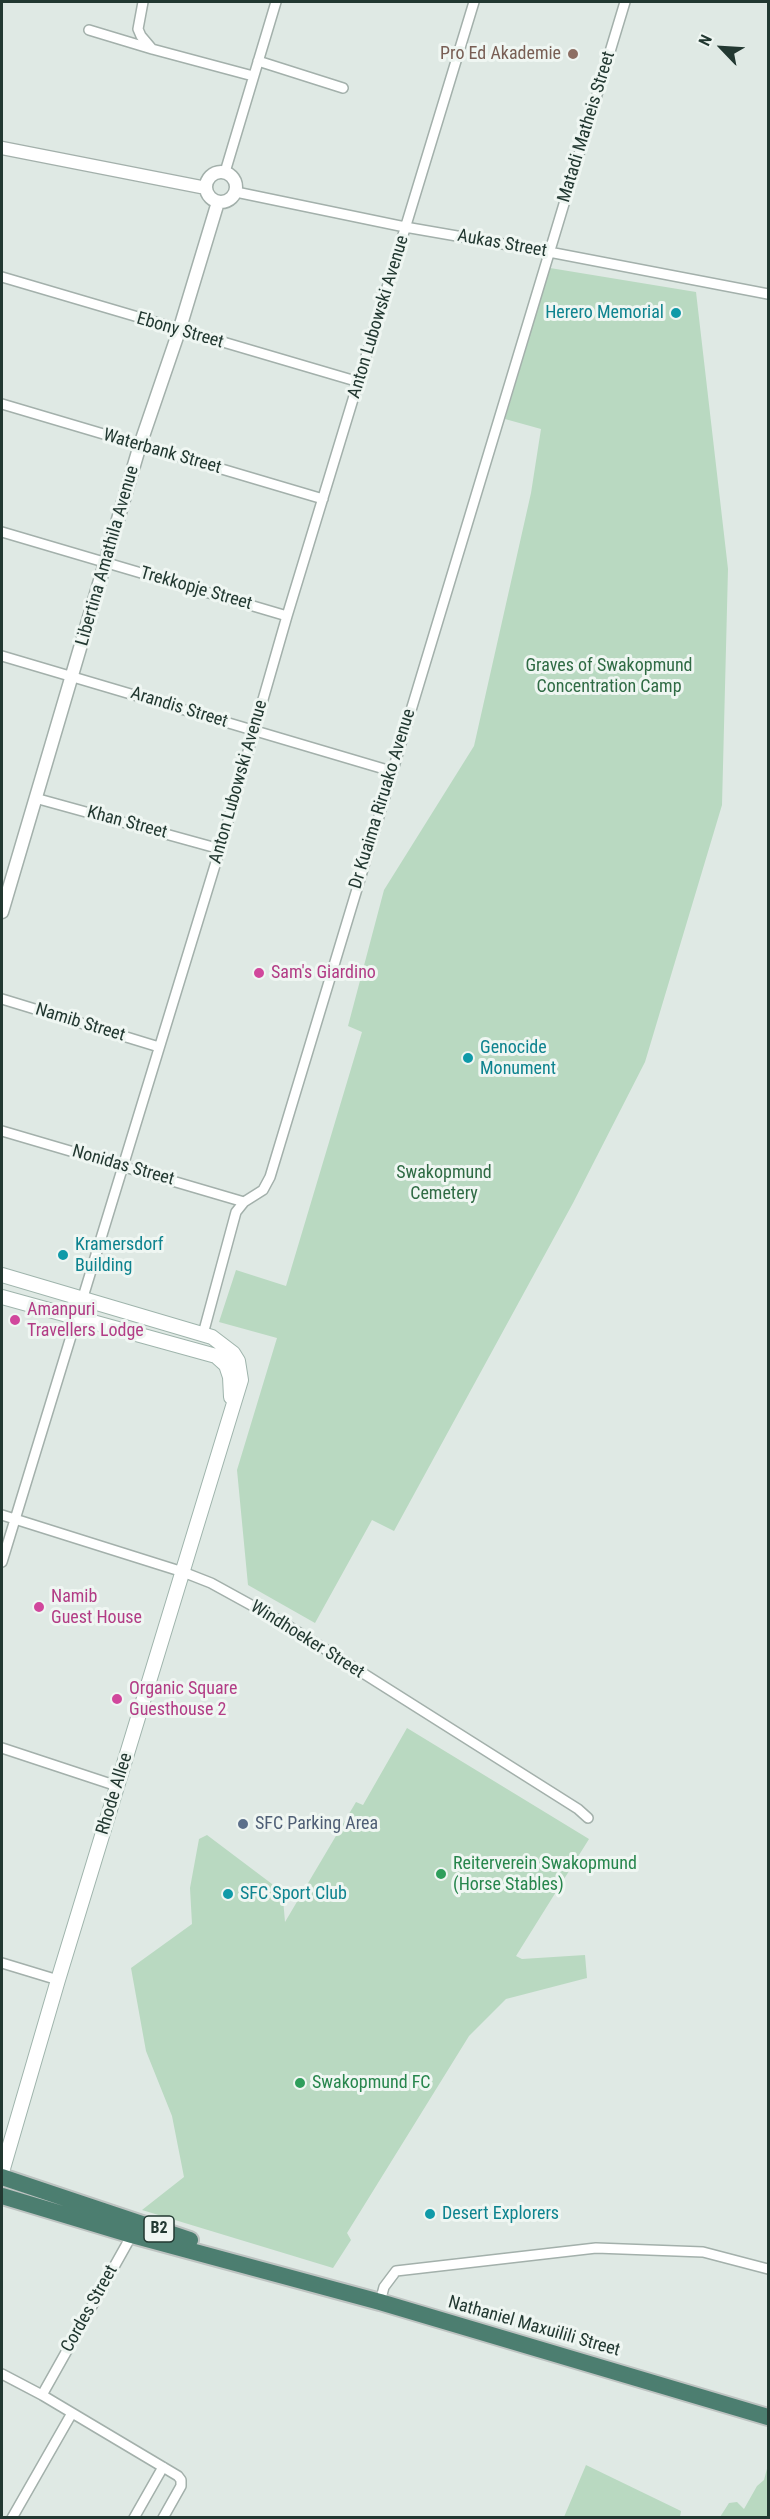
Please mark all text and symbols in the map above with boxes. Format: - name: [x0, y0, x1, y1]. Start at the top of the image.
- north arrow: [692, 18, 752, 78]
- text: N: [695, 32, 716, 49]
- place label: Pro Ed Akademie: [440, 43, 561, 65]
- marker: Pro Ed Akademie: [566, 47, 580, 61]
- street label: Matadi Matheis Street: [554, 49, 620, 205]
- street label: Aukas Street: [456, 226, 548, 262]
- street label: Anton Lubowski Avenue: [344, 233, 414, 401]
- place label: Herero Memorial: [545, 302, 664, 324]
- marker: Herero Memorial: [669, 306, 683, 320]
- street label: Ebony Street: [134, 308, 226, 354]
- street label: Waterbank Street: [100, 425, 224, 479]
- street label: Libertina Amathila Avenue: [72, 463, 144, 649]
- street label: Trekkopje Street: [138, 563, 254, 615]
- park label: Graves of Swakopmund Concentration Camp: [525, 655, 693, 698]
- street label: Arandis Street: [128, 683, 230, 733]
- street label: Anton Lubowski Avenue: [205, 698, 273, 866]
- street label: Dr Kuaima Riruako Avenue: [345, 706, 421, 892]
- street label: Khan Street: [85, 802, 169, 844]
- place label: Sam's Giardino: [271, 962, 376, 984]
- marker: Sam's Giardino: [252, 966, 266, 980]
- street label: Namib Street: [33, 999, 127, 1047]
- place label: Genocide Monument: [480, 1037, 556, 1080]
- marker: Genocide Monument: [461, 1051, 475, 1065]
- street label: Nonidas Street: [70, 1141, 176, 1191]
- park label: Swakopmund Cemetery: [396, 1162, 492, 1204]
- place label: Kramersdorf Building: [75, 1234, 164, 1276]
- marker: Kramersdorf Building: [56, 1248, 70, 1262]
- place label: Amanpuri Travellers Lodge: [27, 1299, 144, 1342]
- marker: Amanpuri Travellers Lodge: [8, 1313, 22, 1327]
- place label: Namib Guest House: [51, 1586, 142, 1628]
- street label: Windhoeker Street: [246, 1596, 368, 1684]
- marker: Namib Guest House: [32, 1600, 46, 1614]
- place label: Organic Square Guesthouse 2: [129, 1678, 237, 1720]
- marker: Organic Square Guesthouse 2: [110, 1692, 124, 1706]
- street label: Rhode Allee: [92, 1751, 138, 1837]
- place label: SFC Parking Area: [255, 1813, 378, 1835]
- marker: SFC Parking Area: [236, 1817, 250, 1831]
- place label: Reiterverein Swakopmund (Horse Stables): [453, 1853, 637, 1896]
- marker: Reiterverein Swakopmund (Horse Stables): [434, 1867, 448, 1881]
- place label: SFC Sport Club: [240, 1883, 347, 1905]
- marker: SFC Sport Club: [221, 1887, 235, 1901]
- place label: Swakopmund FC: [312, 2072, 431, 2094]
- marker: Swakopmund FC: [293, 2076, 307, 2090]
- place label: Desert Explorers: [442, 2203, 559, 2225]
- marker: Desert Explorers: [423, 2207, 437, 2221]
- road number: B2: [144, 2216, 174, 2242]
- street label: Cordes Street: [57, 2262, 123, 2356]
- street label: Nathaniel Maxuilili Street: [446, 2292, 622, 2362]

